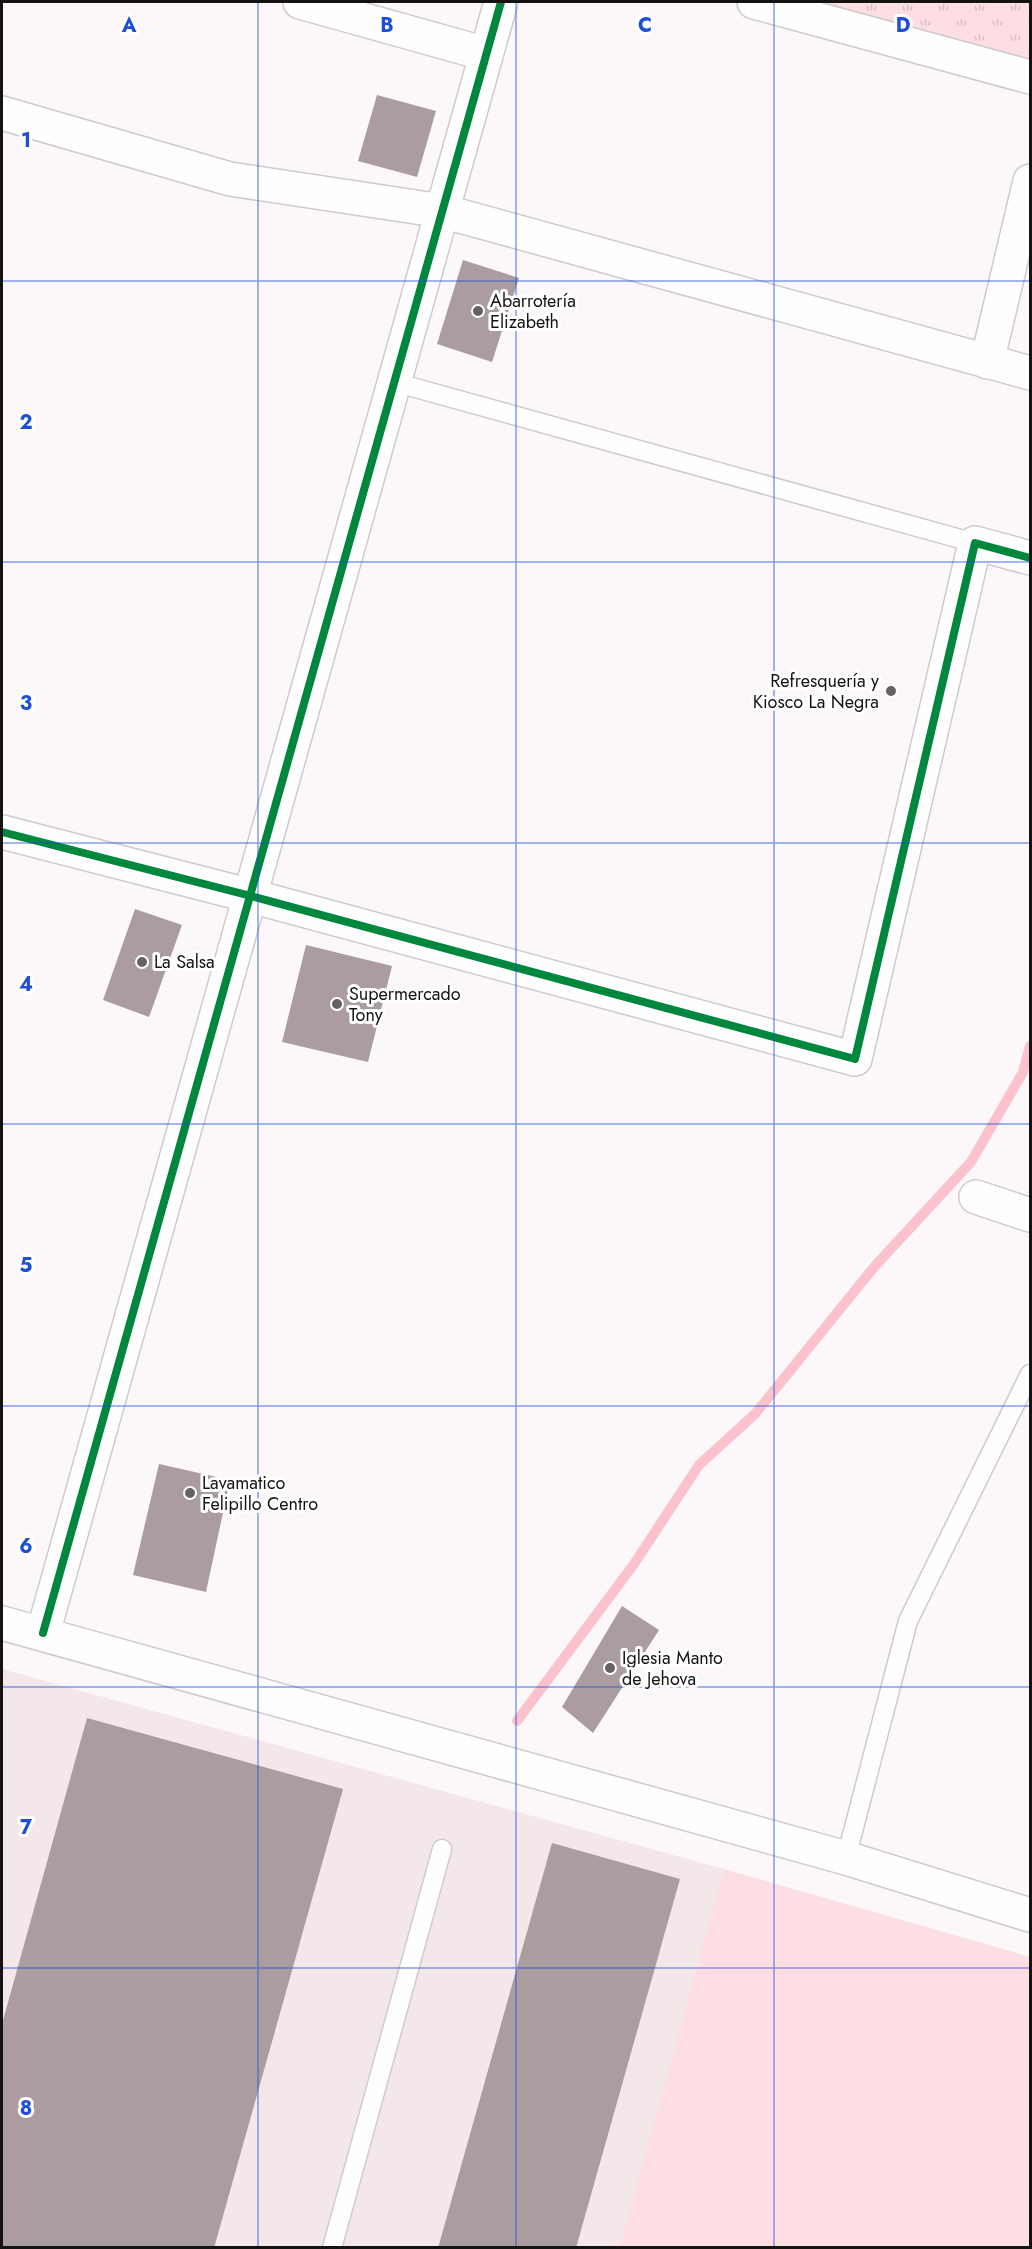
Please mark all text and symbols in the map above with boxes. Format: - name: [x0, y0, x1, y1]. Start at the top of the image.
- text: A: [121, 11, 137, 40]
- text: B: [380, 11, 394, 40]
- text: C: [638, 11, 652, 40]
- text: D: [896, 11, 910, 40]
- text: 1: [21, 126, 31, 155]
- place label: Abarrotería Elizabeth: [490, 288, 576, 335]
- marker: Abarrotería Elizabeth: [471, 304, 485, 318]
- text: 2: [19, 408, 33, 437]
- place label: Refresquería y Kiosco La Negra: [753, 668, 879, 715]
- marker: Refresquería y Kiosco La Negra: [884, 684, 898, 698]
- text: 3: [20, 689, 32, 718]
- place label: La Salsa: [154, 949, 215, 975]
- marker: La Salsa: [135, 955, 149, 969]
- text: 4: [19, 970, 33, 999]
- place label: Supermercado Tony: [349, 981, 461, 1028]
- marker: Supermercado Tony: [330, 997, 344, 1011]
- text: 5: [20, 1251, 33, 1280]
- place label: Lavamatico Felipillo Centro: [202, 1470, 318, 1517]
- marker: Lavamatico Felipillo Centro: [183, 1486, 197, 1500]
- text: 6: [19, 1532, 33, 1561]
- place label: Iglesia Manto de Jehova: [622, 1645, 723, 1692]
- marker: Iglesia Manto de Jehova: [603, 1661, 617, 1675]
- text: 7: [20, 1813, 33, 1842]
- text: 8: [20, 2094, 32, 2123]

